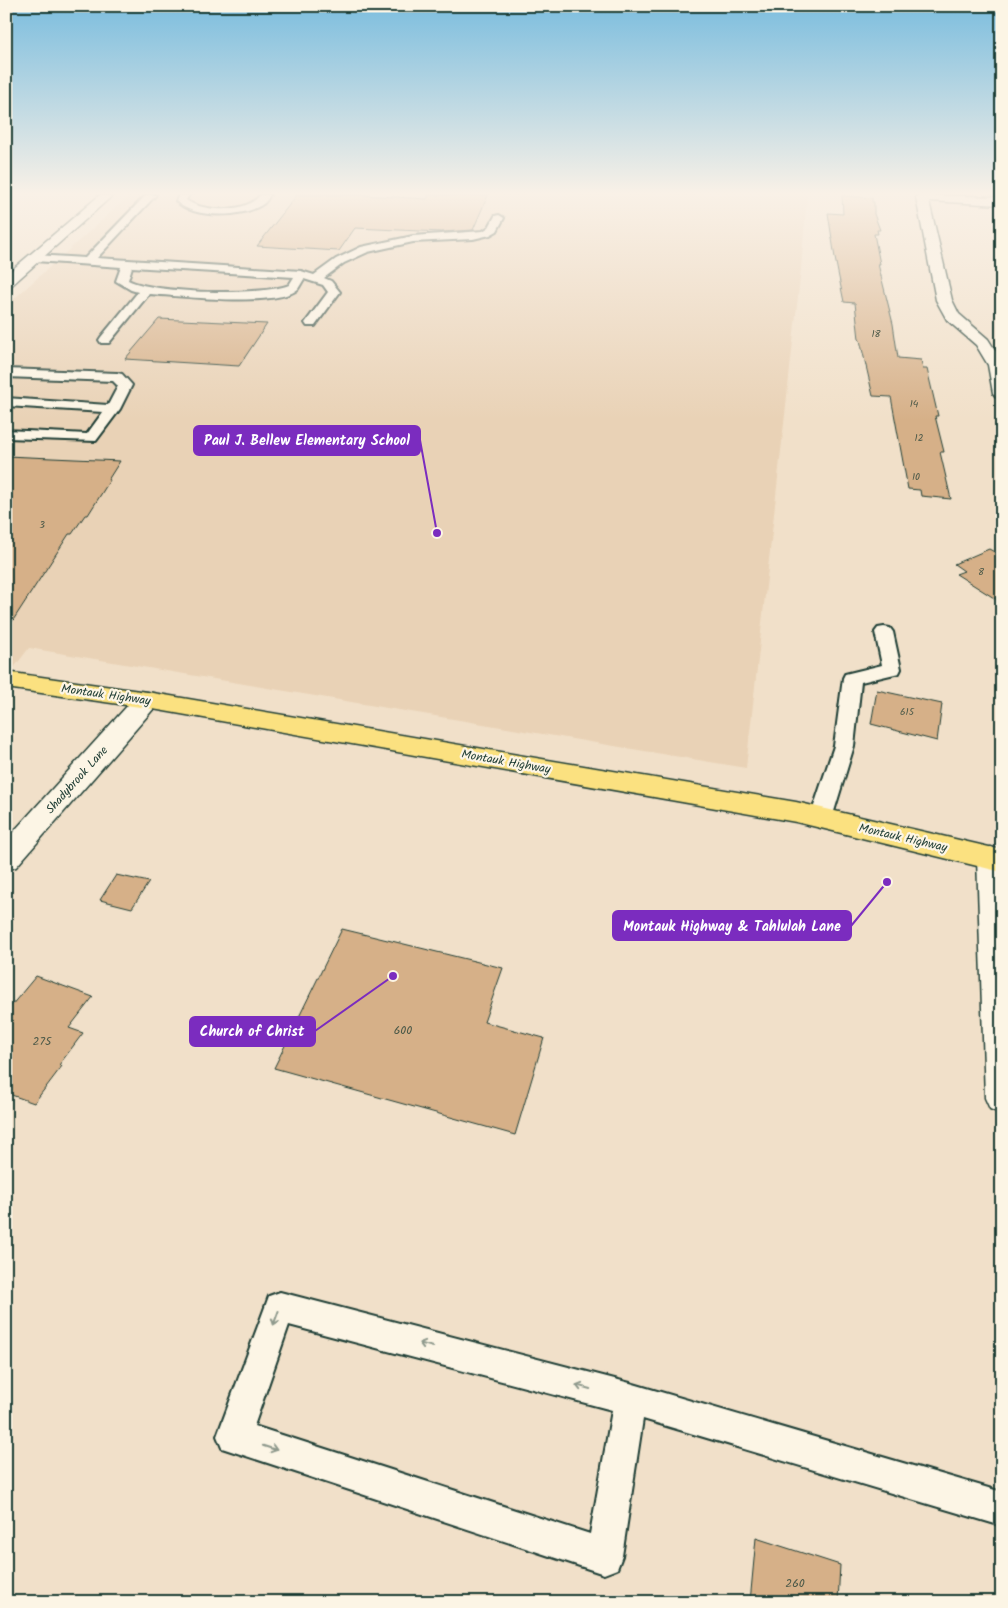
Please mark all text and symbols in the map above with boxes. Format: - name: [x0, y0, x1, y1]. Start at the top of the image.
- house number: 18: [871, 326, 882, 342]
- house number: 14: [910, 396, 919, 412]
- callout: Paul J. Bellew Elementary School: [194, 426, 420, 455]
- text: Paul J. Bellew Elementary School: [204, 430, 410, 452]
- house number: 12: [915, 430, 924, 446]
- house number: 10: [912, 469, 920, 485]
- house number: 3: [39, 517, 45, 533]
- house number: 8: [978, 564, 985, 580]
- street label: Montauk Highway: [60, 679, 152, 711]
- house number: 615: [900, 704, 915, 720]
- street label: Shadybrook Lane: [41, 741, 113, 818]
- street label: Montauk Highway: [460, 745, 552, 779]
- street label: Montauk Highway: [857, 819, 949, 857]
- callout: Montauk Highway & Tahlulah Lane: [613, 911, 851, 940]
- text: Montauk Highway & Tahlulah Lane: [623, 916, 841, 938]
- callout: Church of Christ: [190, 1017, 315, 1046]
- text: Church of Christ: [200, 1021, 305, 1043]
- house number: 600: [394, 1021, 412, 1040]
- house number: 275: [33, 1032, 53, 1051]
- one-way arrow: [271, 1310, 280, 1326]
- one-way arrow: [418, 1340, 434, 1349]
- one-way arrow: [575, 1381, 591, 1391]
- one-way arrow: [261, 1443, 277, 1453]
- house number: 260: [785, 1574, 805, 1593]

